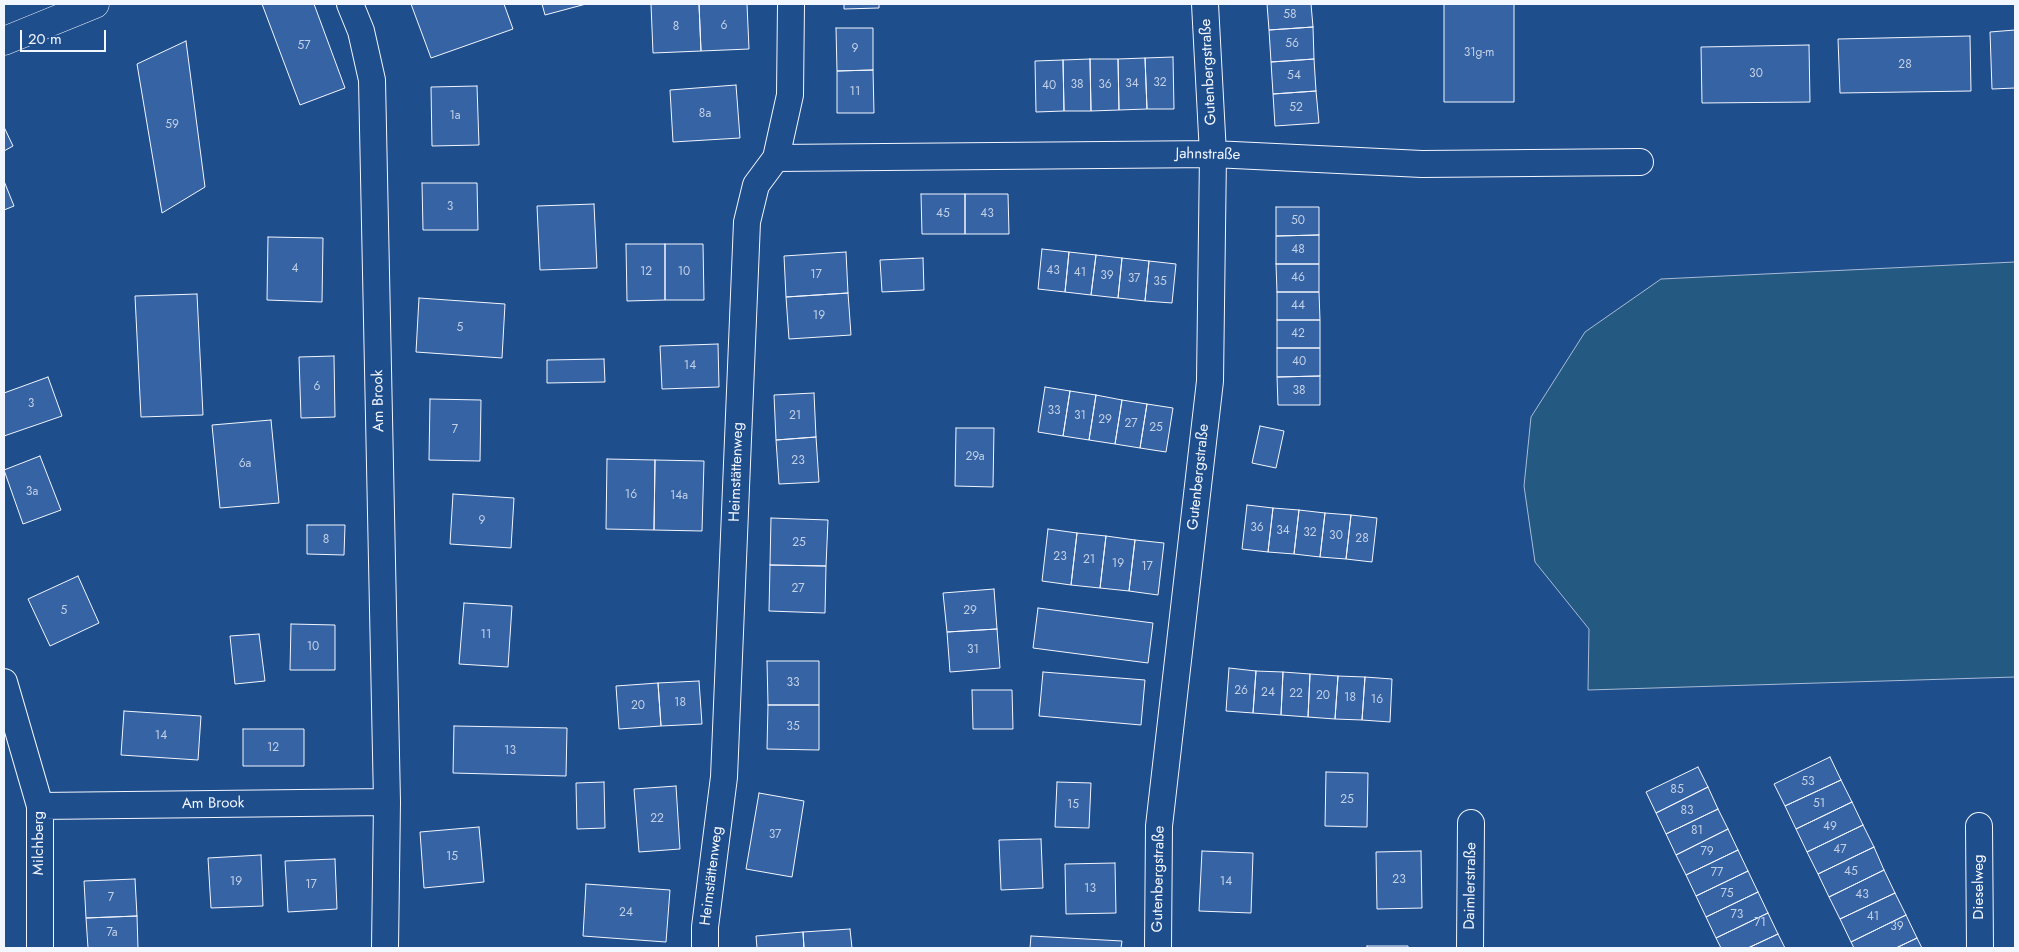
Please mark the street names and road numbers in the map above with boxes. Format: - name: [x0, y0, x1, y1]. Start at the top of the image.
- street label: Gutenbergstraße: [1197, 18, 1221, 126]
- street label: Jahnstraße: [1175, 145, 1241, 165]
- street label: Am Brook: [369, 370, 389, 432]
- street label: Heimstättenweg: [726, 422, 748, 522]
- street label: Gutenbergstraße: [1184, 423, 1214, 531]
- street label: Am Brook: [182, 794, 244, 814]
- street label: Milchberg: [30, 811, 48, 875]
- street label: Heimstättenweg: [697, 825, 727, 927]
- street label: Gutenbergstraße: [1149, 826, 1169, 932]
- street label: Daimlerstraße: [1461, 842, 1481, 930]
- street label: Dieselweg: [1970, 854, 1988, 920]

